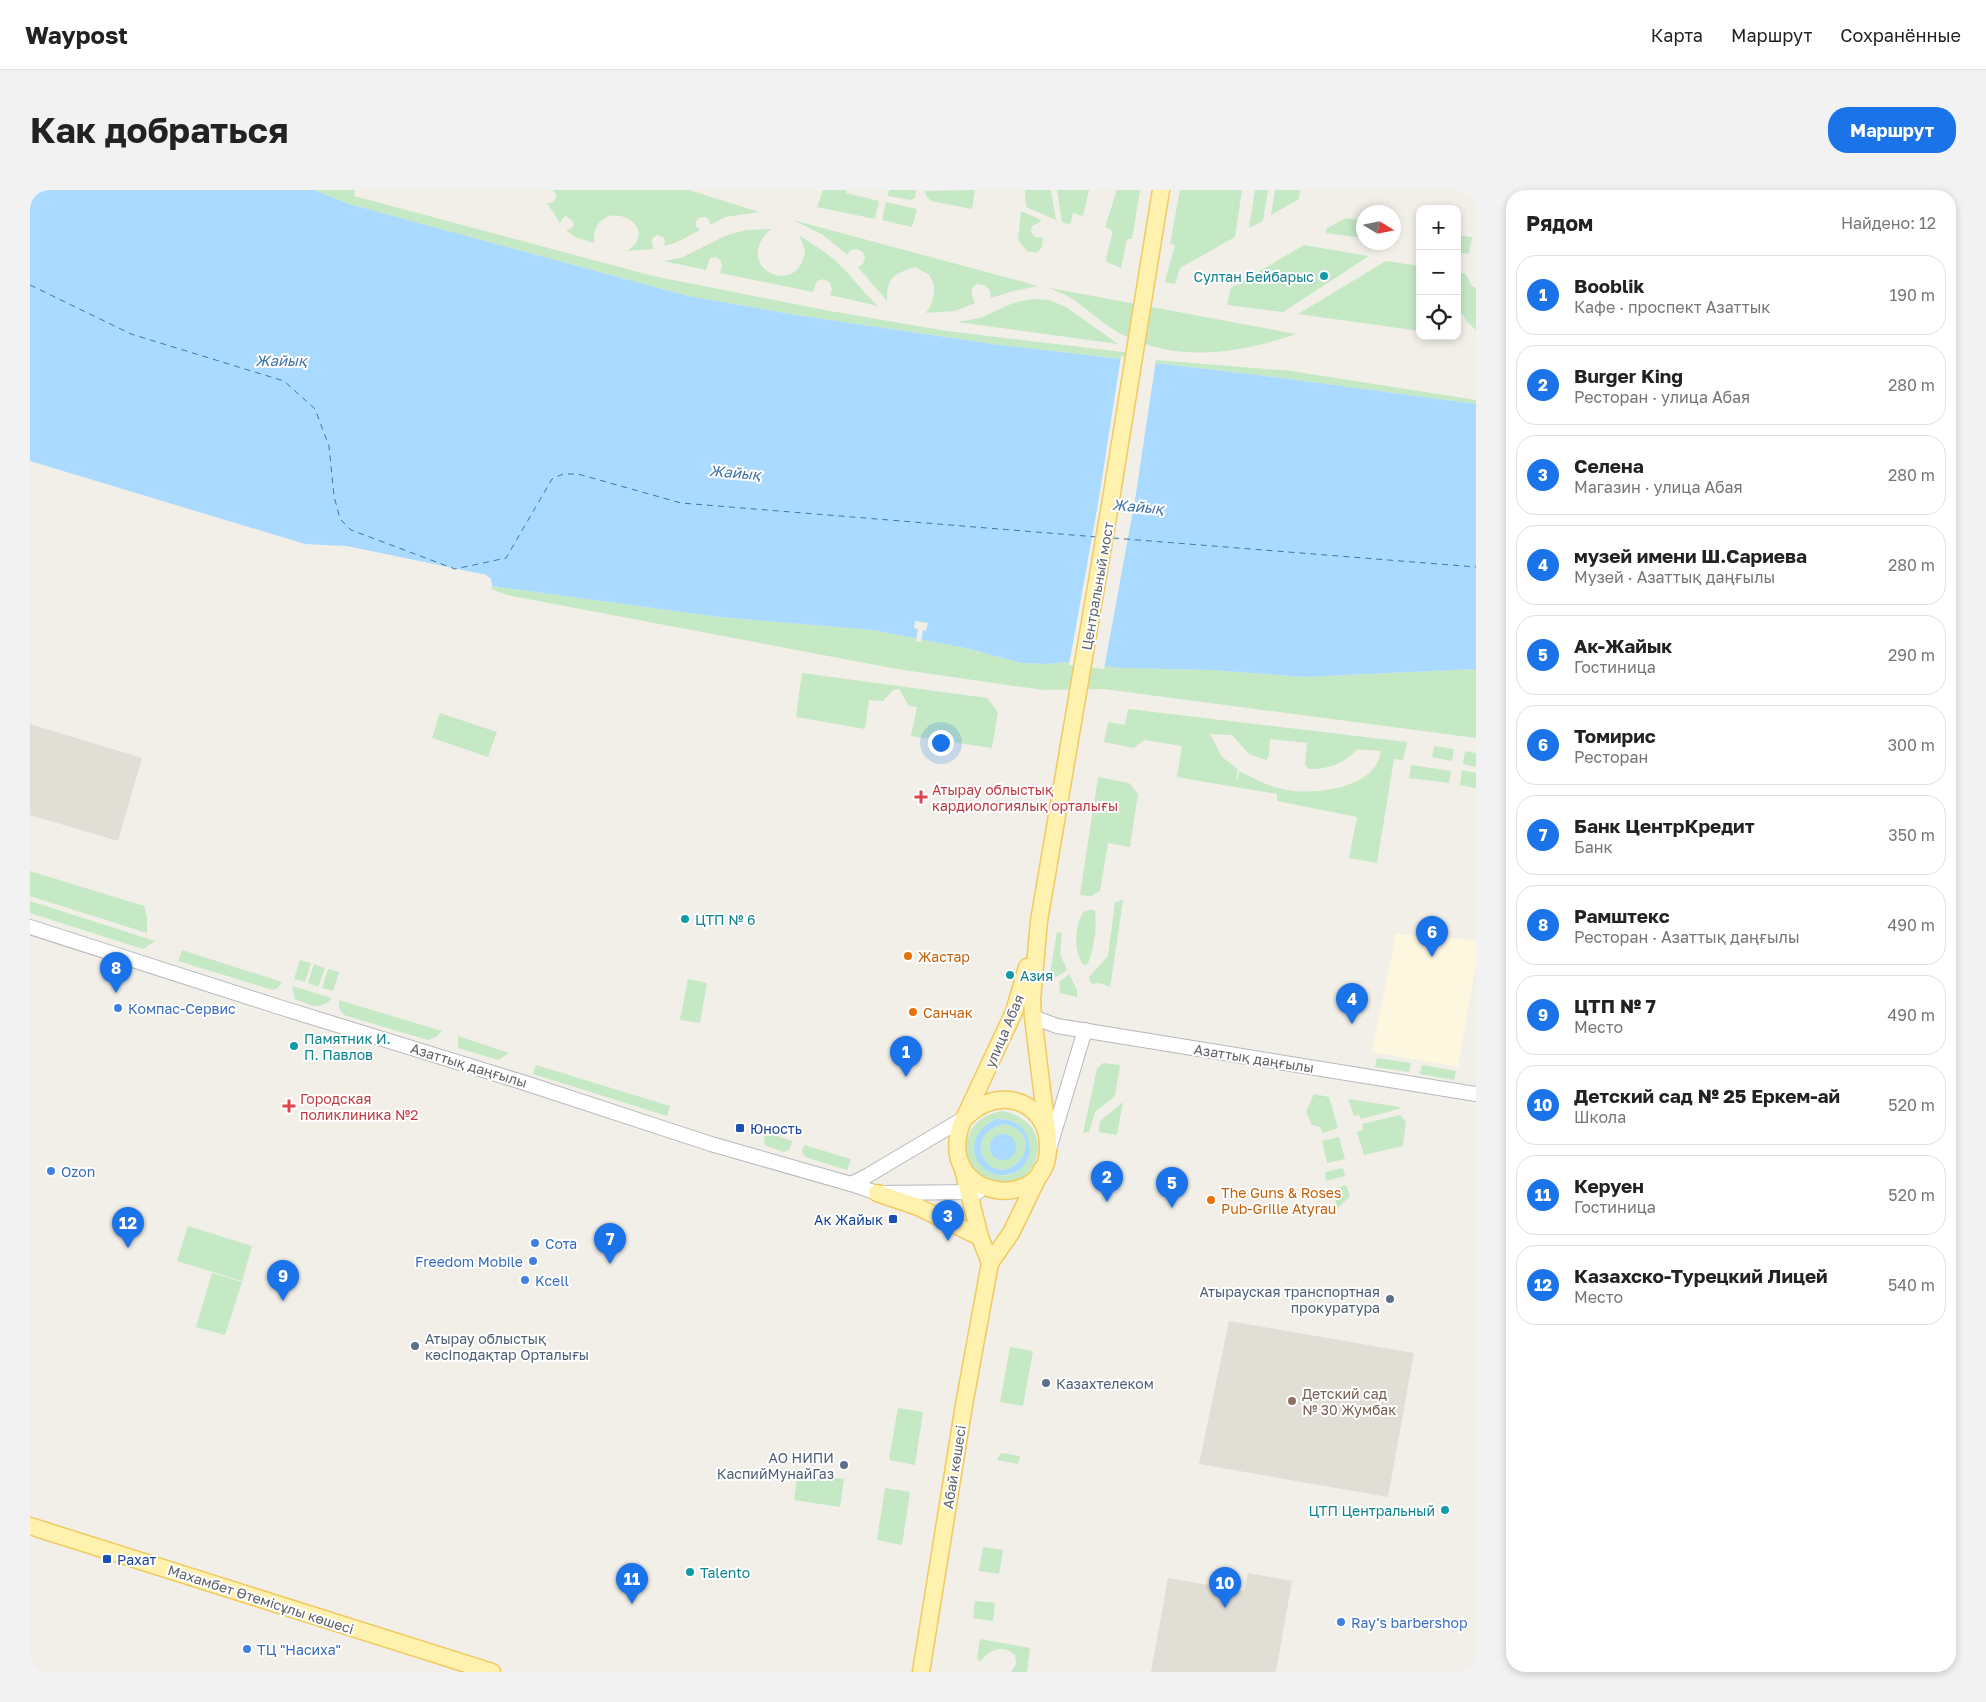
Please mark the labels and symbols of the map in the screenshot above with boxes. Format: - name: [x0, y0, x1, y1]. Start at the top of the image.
- north arrow: [1356, 205, 1401, 250]
- place label: Султан Бейбарыс: [1194, 268, 1314, 285]
- marker: Султан Бейбарыс: [1318, 270, 1330, 282]
- water label: Жайық: [255, 351, 309, 369]
- water label: Жайық: [709, 461, 764, 483]
- water label: Жайық: [1112, 495, 1167, 517]
- street label: Центральный мост: [1077, 520, 1117, 651]
- your location: [928, 730, 954, 756]
- place label: Атырау облыстық кардиологиялық орталығы: [932, 781, 1118, 814]
- marker: Атырау облыстық кардиологиялық орталығы: [914, 790, 928, 804]
- place label: ЦТП № 6: [695, 911, 755, 928]
- marker: ЦТП № 6: [679, 913, 691, 925]
- pin: 6: [1416, 916, 1448, 957]
- place label: Жастар: [918, 948, 970, 965]
- marker: Жастар: [902, 950, 914, 962]
- pin: 8: [100, 952, 132, 993]
- place label: Азия: [1020, 967, 1053, 984]
- marker: Азия: [1004, 969, 1016, 981]
- pin: 4: [1336, 983, 1368, 1024]
- street label: улица Абая: [981, 992, 1027, 1070]
- place label: Компас-Сервис: [128, 1000, 236, 1017]
- marker: Компас-Сервис: [112, 1002, 124, 1014]
- place label: Санчак: [923, 1004, 973, 1021]
- marker: Санчак: [907, 1006, 919, 1018]
- place label: Памятник И. П. Павлов: [304, 1030, 391, 1063]
- pin: 1: [890, 1036, 922, 1077]
- street label: Азаттық даңғылы: [409, 1039, 529, 1091]
- marker: Памятник И. П. Павлов: [288, 1040, 300, 1052]
- street label: Азаттық даңғылы: [1193, 1040, 1315, 1076]
- place label: Городская поликлиника №2: [300, 1090, 418, 1123]
- marker: Городская поликлиника №2: [282, 1099, 296, 1113]
- place label: Юность: [750, 1120, 802, 1137]
- marker: Юность: [734, 1122, 746, 1134]
- pin: 2: [1091, 1161, 1123, 1202]
- place label: Ozon: [61, 1163, 95, 1180]
- marker: Ozon: [45, 1165, 57, 1177]
- pin: 5: [1156, 1167, 1188, 1208]
- place label: The Guns & Roses Pub-Grille Atyrau: [1221, 1184, 1341, 1217]
- marker: The Guns & Roses Pub-Grille Atyrau: [1205, 1194, 1217, 1206]
- pin: 3: [932, 1200, 964, 1241]
- pin: 12: [112, 1207, 144, 1248]
- place label: Ак Жайык: [814, 1211, 883, 1228]
- marker: Ак Жайык: [887, 1213, 899, 1225]
- pin: 7: [594, 1223, 626, 1264]
- place label: Сота: [545, 1235, 577, 1252]
- marker: Сота: [529, 1237, 541, 1249]
- place label: Freedom Mobile: [415, 1253, 523, 1270]
- marker: Freedom Mobile: [527, 1255, 539, 1267]
- pin: 9: [267, 1260, 299, 1301]
- place label: Kcell: [535, 1272, 569, 1289]
- marker: Kcell: [519, 1274, 531, 1286]
- place label: Атырауская транспортная прокуратура: [1200, 1283, 1380, 1316]
- marker: Атырауская транспортная прокуратура: [1384, 1293, 1396, 1305]
- place label: Атырау облыстық кәсіподақтар Орталығы: [425, 1330, 589, 1363]
- marker: Атырау облыстық кәсіподақтар Орталығы: [409, 1340, 421, 1352]
- place label: Казахтелеком: [1056, 1375, 1154, 1392]
- marker: Казахтелеком: [1040, 1377, 1052, 1389]
- place label: Детский сад № 30 Жумбак: [1302, 1385, 1396, 1418]
- marker: Детский сад № 30 Жумбак: [1286, 1395, 1298, 1407]
- street label: Абай көшесі: [939, 1424, 969, 1510]
- place label: АО НИПИ КаспийМунайГаз: [717, 1449, 834, 1482]
- marker: АО НИПИ КаспийМунайГаз: [838, 1459, 850, 1471]
- place label: ЦТП Центральный: [1308, 1502, 1435, 1519]
- marker: ЦТП Центральный: [1439, 1504, 1451, 1516]
- place label: Рахат: [117, 1551, 156, 1568]
- marker: Рахат: [101, 1553, 113, 1565]
- street label: Махамбет Өтемісұлы көшесі: [165, 1561, 356, 1638]
- pin: 11: [616, 1563, 648, 1604]
- place label: Talento: [700, 1564, 750, 1581]
- marker: Talento: [684, 1566, 696, 1578]
- pin: 10: [1209, 1567, 1241, 1608]
- place label: Ray's barbershop: [1351, 1614, 1468, 1631]
- marker: Ray's barbershop: [1335, 1616, 1347, 1628]
- place label: ТЦ "Насиха": [257, 1641, 341, 1658]
- marker: ТЦ "Насиха": [241, 1643, 253, 1655]

